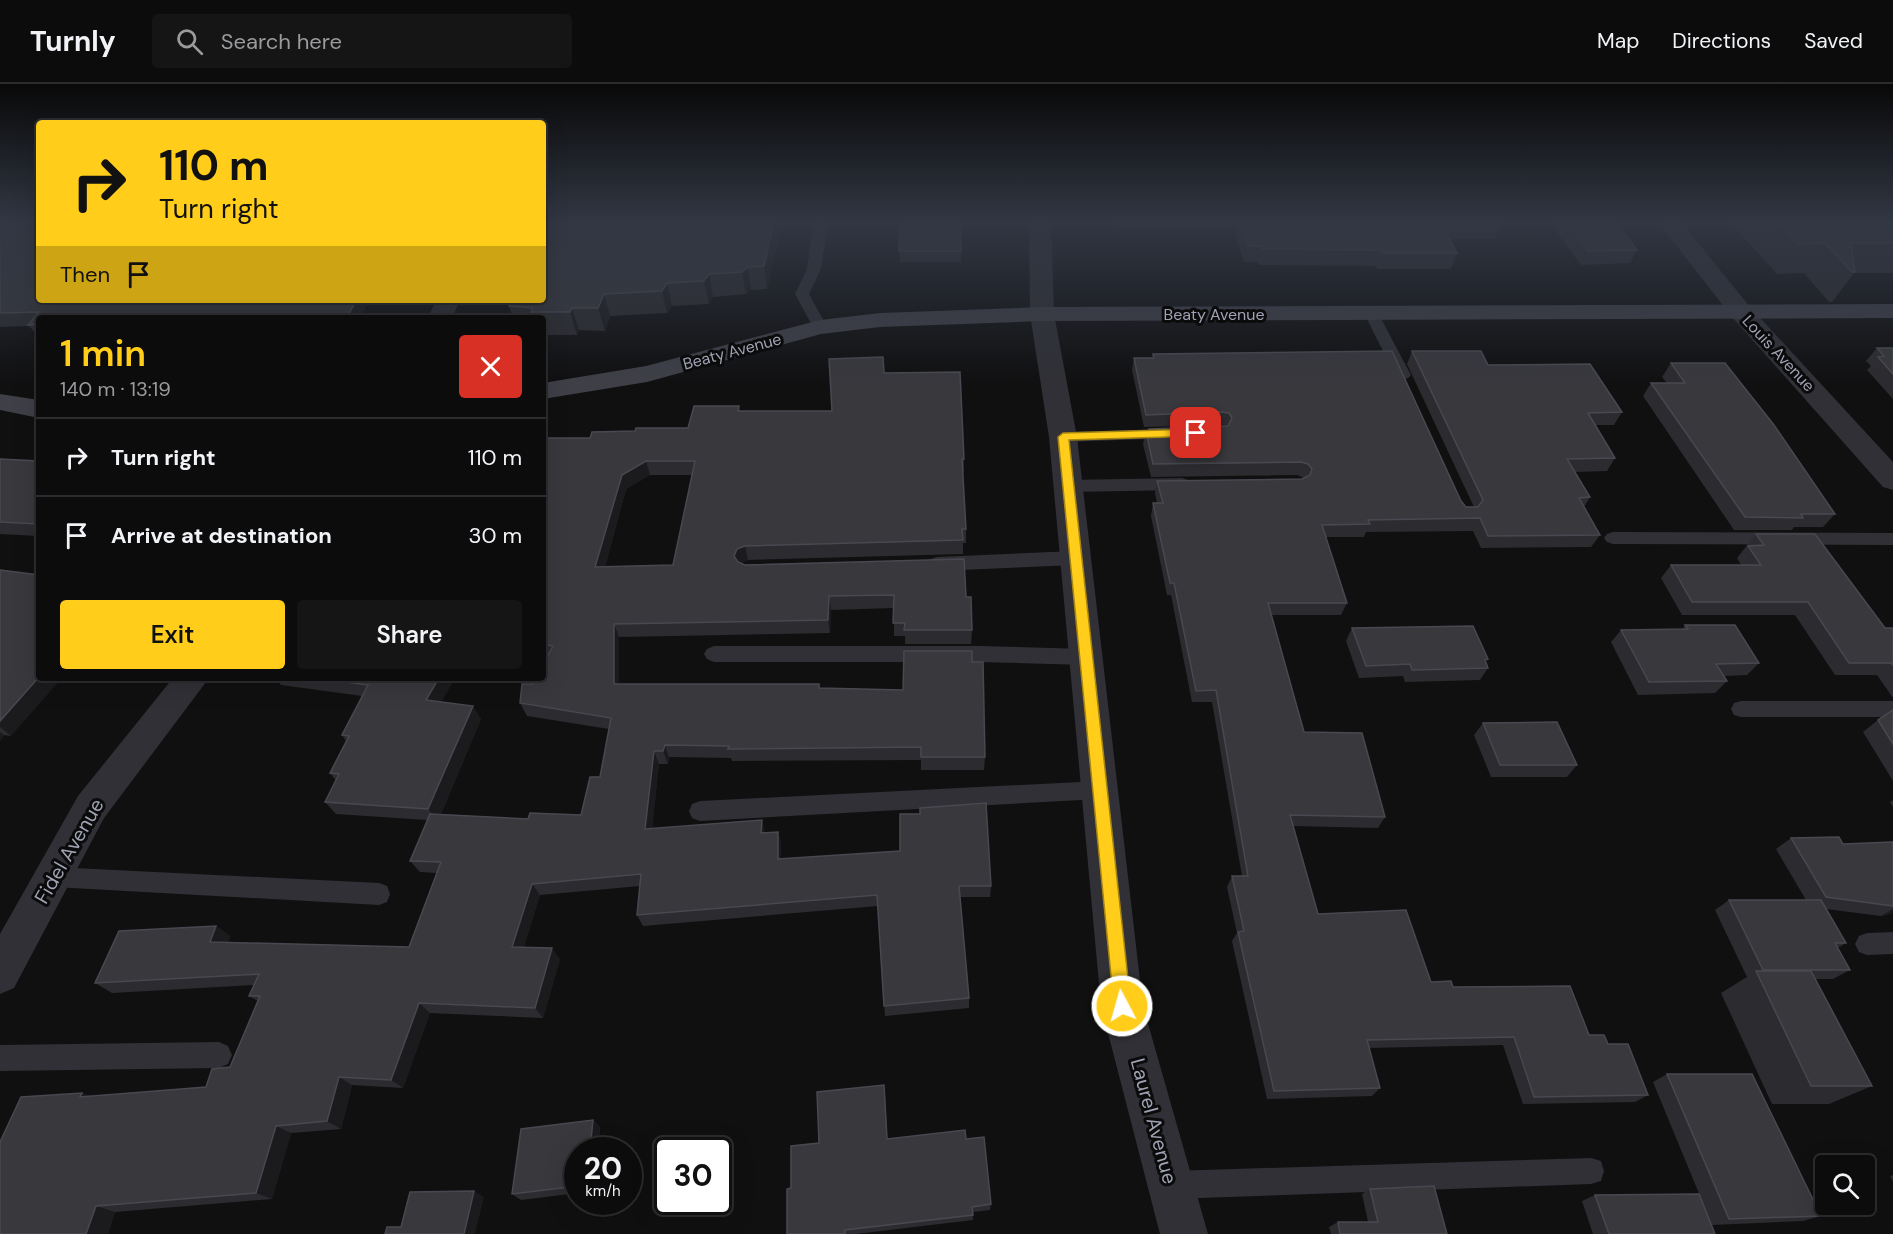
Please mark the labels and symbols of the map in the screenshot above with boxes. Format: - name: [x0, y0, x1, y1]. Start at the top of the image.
- street label: Beaty Avenue: [1163, 304, 1265, 325]
- street label: Louis Avenue: [1738, 311, 1819, 396]
- street label: Beaty Avenue: [681, 328, 784, 375]
- pin: [1170, 407, 1221, 458]
- street label: Fidel Avenue: [28, 794, 110, 908]
- position arrow: [1090, 974, 1154, 1038]
- street label: Laurel Avenue: [1125, 1055, 1183, 1187]
- speed limit sign: 30: [654, 1137, 732, 1215]

